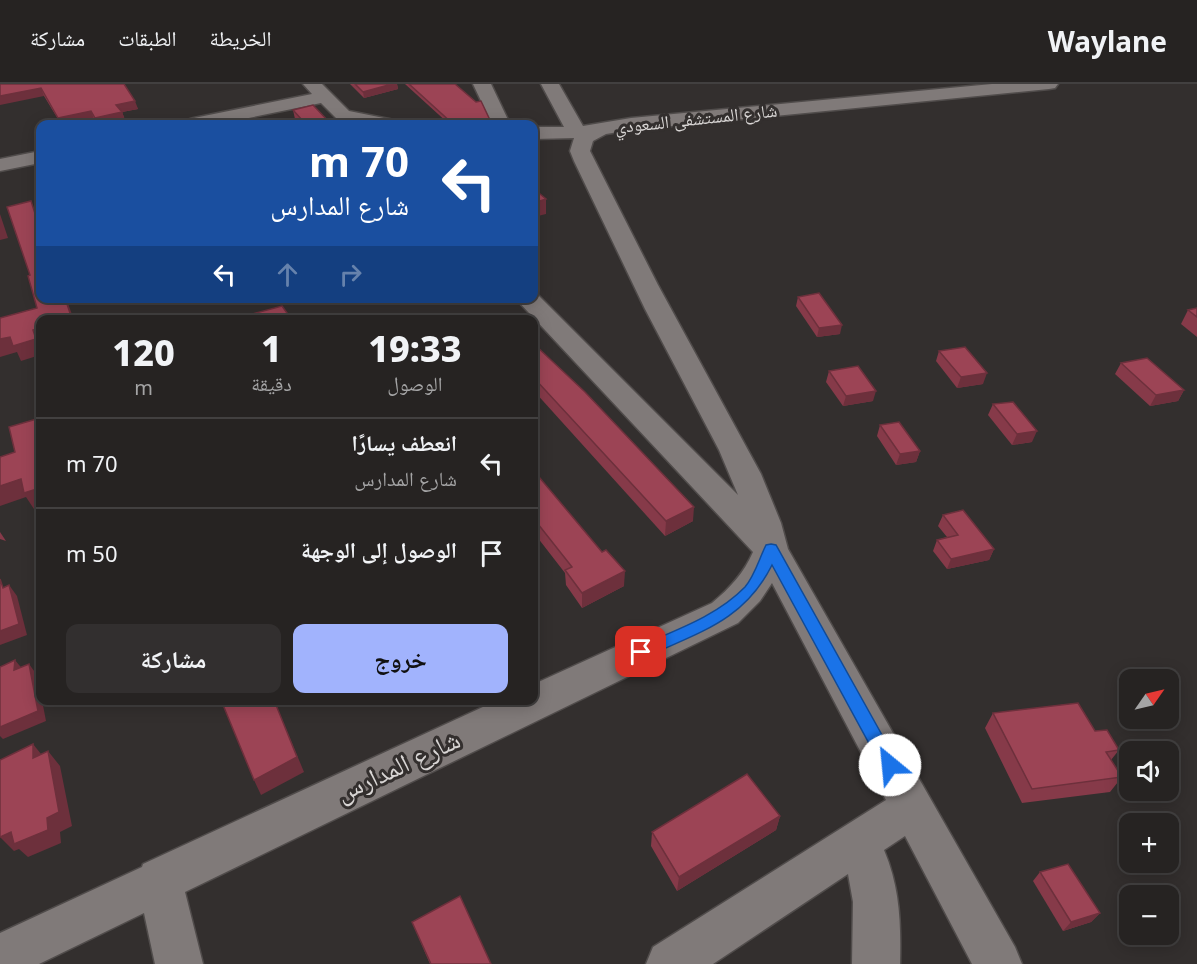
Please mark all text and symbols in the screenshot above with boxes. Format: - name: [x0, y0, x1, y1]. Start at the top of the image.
- text: Waylane: [1048, 22, 1167, 60]
- text: مشاركة: [30, 24, 85, 52]
- text: الطبقات: [118, 24, 177, 52]
- text: الخريطة: [210, 24, 271, 52]
- street label: شارع المستشفى السعودي: [613, 98, 779, 142]
- text: 70 m: [309, 132, 409, 189]
- icon: left: [430, 144, 508, 222]
- text: شارع المدارس: [270, 186, 409, 223]
- icon: left: [208, 258, 241, 291]
- icon: ahead: [271, 258, 304, 291]
- icon: right: [334, 258, 367, 291]
- text: 1: [261, 324, 282, 373]
- text: 19:33: [368, 324, 462, 373]
- text: 120: [112, 328, 175, 377]
- text: دقيقة: [251, 370, 292, 397]
- text: الوصول: [387, 370, 443, 397]
- text: m: [134, 374, 153, 401]
- text: انعطف يسارًا: [352, 427, 457, 457]
- icon: left: [475, 447, 508, 480]
- text: 70 m: [66, 448, 117, 478]
- text: شارع المدارس: [354, 465, 457, 492]
- text: الوصول إلى الوجهة: [301, 534, 457, 564]
- icon: arrive: [475, 537, 508, 570]
- text: 50 m: [66, 538, 117, 568]
- button: مشاركة: [66, 624, 281, 693]
- button: خروج: [293, 624, 508, 693]
- pin: [615, 626, 666, 677]
- icon: arrive: [624, 635, 657, 668]
- north arrow: [1119, 669, 1179, 729]
- map controls: [1119, 669, 1179, 945]
- street label: شارع المدارس: [329, 721, 466, 810]
- position arrow: [858, 733, 922, 797]
- button: sound: [1119, 741, 1179, 801]
- button: +: [1119, 813, 1179, 873]
- button: −: [1119, 885, 1179, 945]

